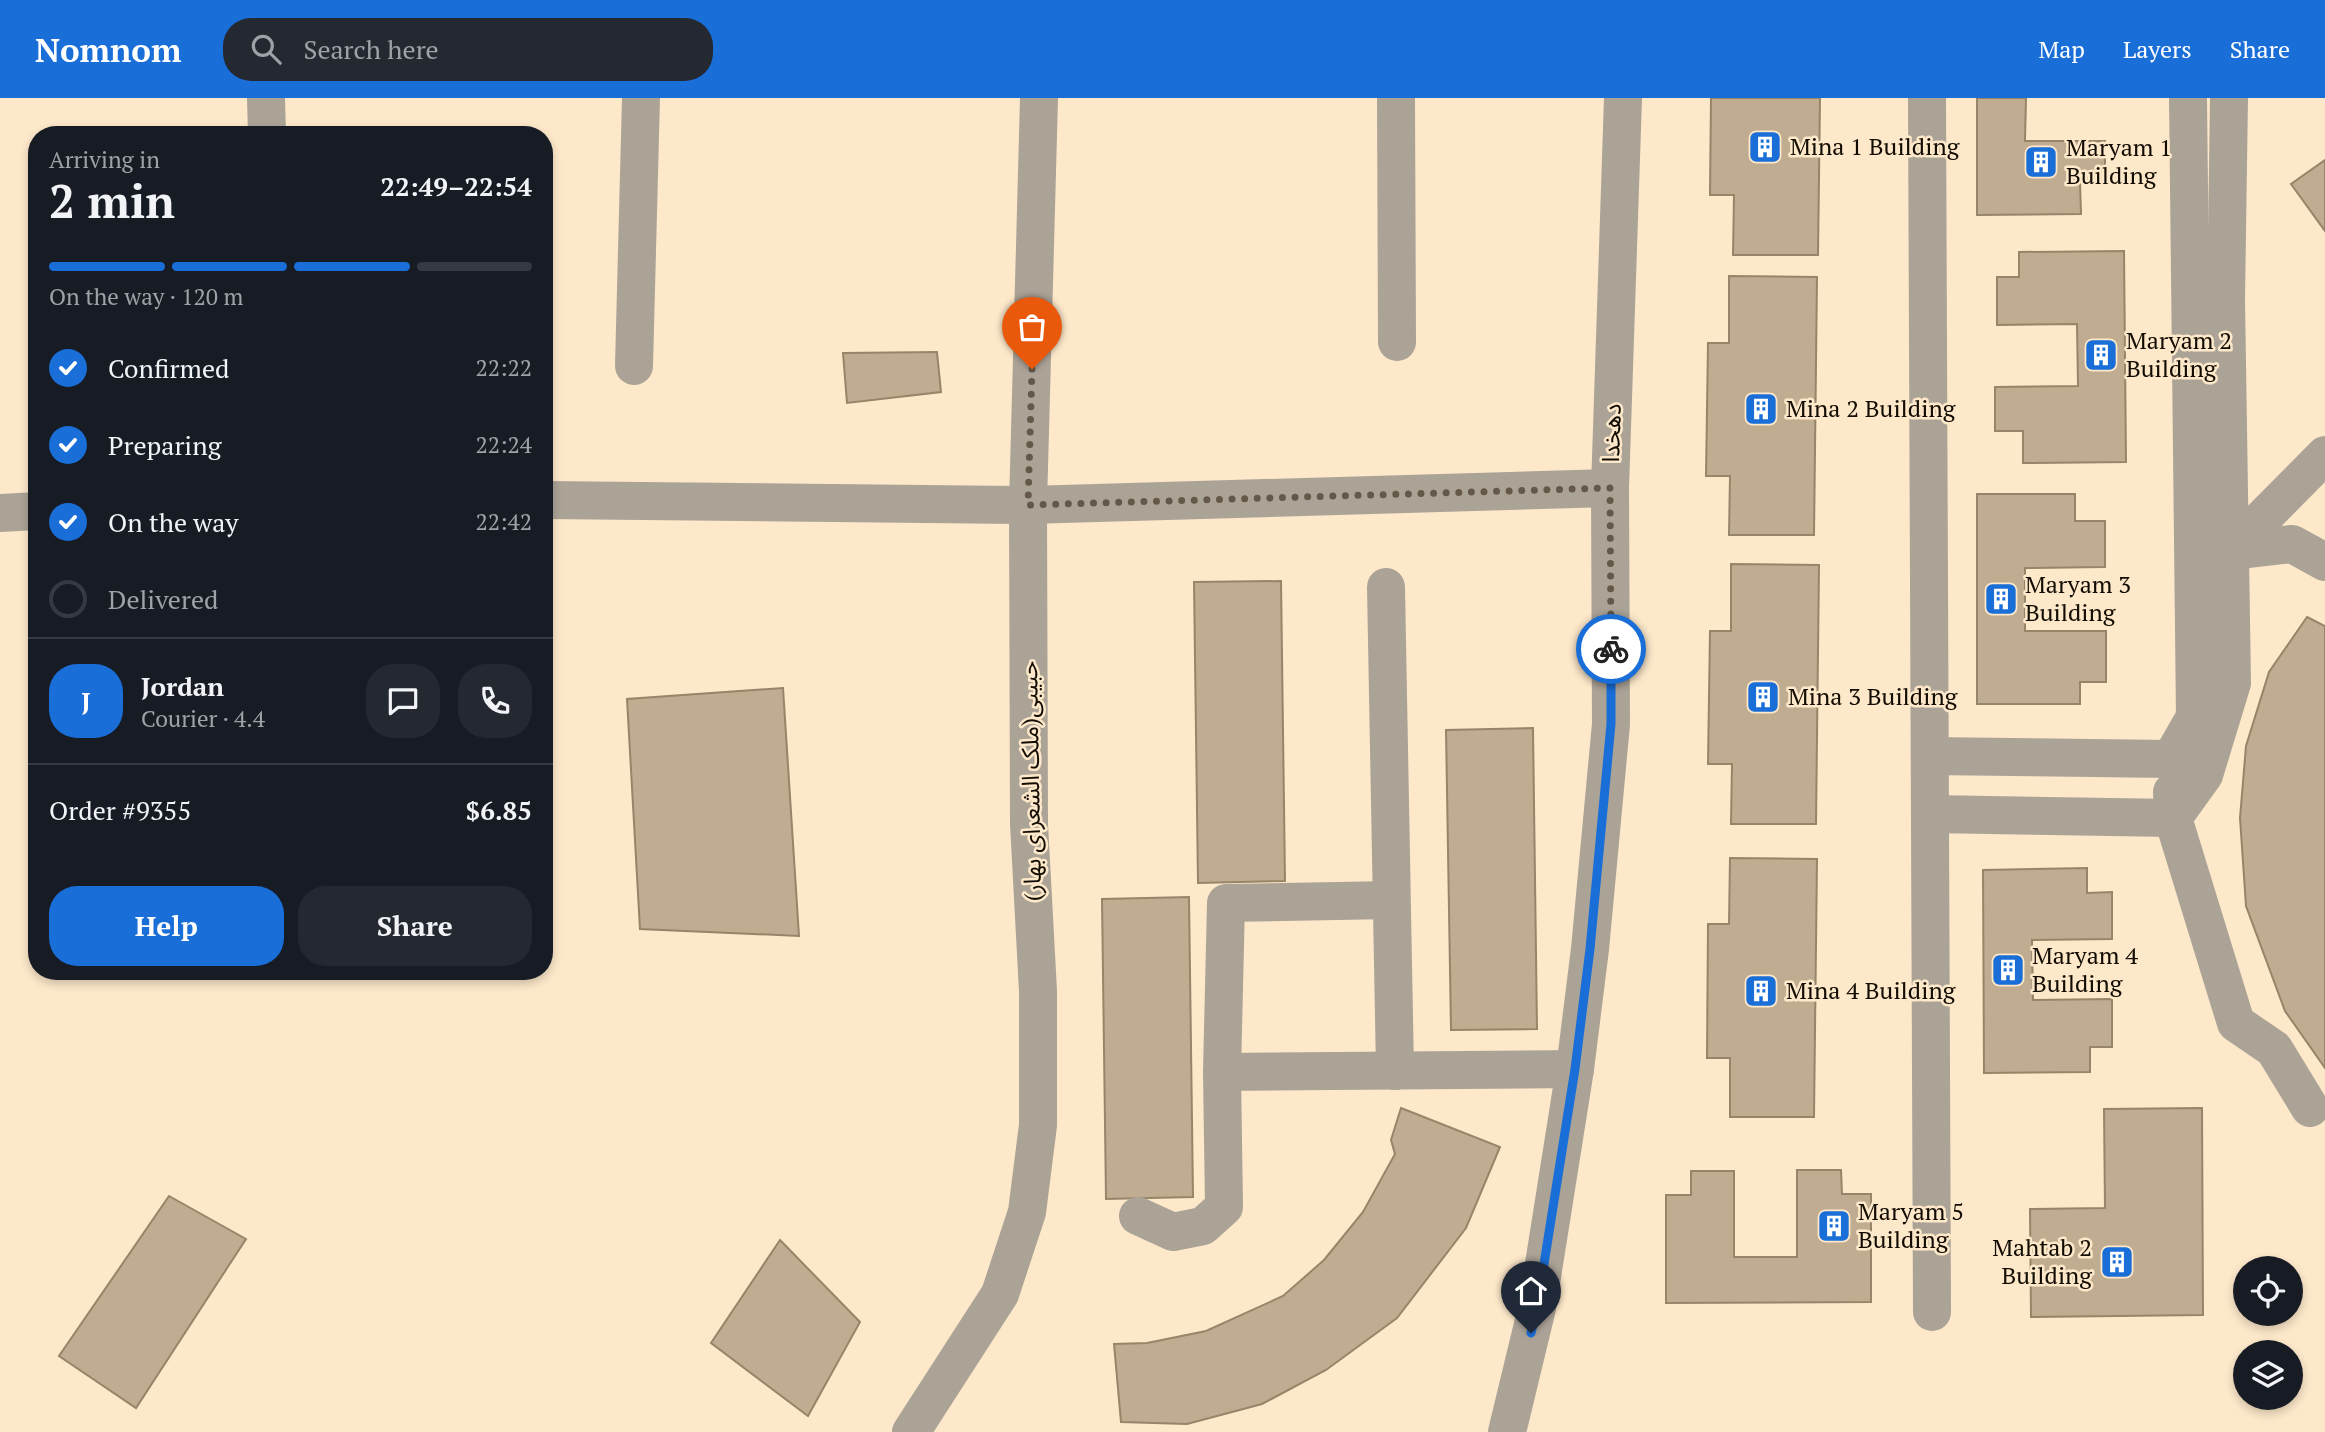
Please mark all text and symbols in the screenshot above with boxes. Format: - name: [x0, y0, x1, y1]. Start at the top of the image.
- search box: [223, 18, 713, 81]
- text: Nomnom: [35, 28, 181, 71]
- icon: search: [247, 30, 285, 68]
- text: Search here: [303, 32, 439, 66]
- text: Map: [2038, 33, 2085, 65]
- text: Layers: [2123, 33, 2192, 65]
- text: Share: [2230, 33, 2290, 65]
- building icon: Mina 1 Building: [1746, 128, 1784, 166]
- place label: Mina 1 Building: [1790, 130, 1960, 162]
- place label: Maryam 1 Building: [2066, 131, 2172, 191]
- building icon: Maryam 1 Building: [2022, 143, 2060, 181]
- text: Arriving in: [49, 144, 160, 175]
- text: 22:49–22:54: [380, 169, 532, 203]
- text: 2 min: [49, 170, 175, 231]
- text: On the way · 120 m: [49, 281, 243, 312]
- pin: [1002, 297, 1062, 369]
- icon: bag: [1013, 308, 1051, 346]
- place label: Maryam 2 Building: [2126, 324, 2232, 384]
- building icon: Maryam 2 Building: [2082, 336, 2120, 374]
- icon: check: [49, 349, 87, 387]
- text: Confirmed: [108, 351, 229, 385]
- text: 22:22: [475, 352, 532, 383]
- building icon: Mina 2 Building: [1742, 390, 1780, 428]
- place label: Mina 2 Building: [1786, 392, 1956, 424]
- street label: دهخدا: [1594, 403, 1628, 463]
- icon: check: [49, 426, 87, 464]
- text: Preparing: [108, 428, 221, 462]
- text: 22:24: [475, 429, 532, 460]
- icon: check: [49, 503, 87, 541]
- text: On the way: [108, 505, 239, 539]
- text: 22:42: [475, 506, 532, 537]
- place label: Maryam 3 Building: [2025, 568, 2131, 628]
- building icon: Maryam 3 Building: [1982, 580, 2020, 618]
- text: Delivered: [108, 582, 218, 616]
- courier: [1576, 614, 1646, 684]
- icon: bike: [1592, 630, 1630, 668]
- street label: حبیبی(ملک الشعرای بهار): [1012, 660, 1048, 902]
- button: chat: [366, 664, 440, 738]
- button: phone: [458, 664, 532, 738]
- text: Jordan: [141, 669, 224, 703]
- building icon: Mina 3 Building: [1744, 678, 1782, 716]
- place label: Mina 3 Building: [1788, 680, 1958, 712]
- text: J: [81, 684, 91, 718]
- text: Courier · 4.4: [141, 703, 265, 734]
- text: Order #9355: [49, 793, 191, 827]
- text: $6.85: [466, 793, 532, 827]
- button: Help: [49, 886, 284, 966]
- button: Share: [298, 886, 532, 966]
- place label: Maryam 4 Building: [2032, 939, 2138, 999]
- building icon: Maryam 4 Building: [1989, 951, 2027, 989]
- building icon: Mina 4 Building: [1742, 972, 1780, 1010]
- place label: Mina 4 Building: [1786, 974, 1956, 1006]
- place label: Maryam 5 Building: [1858, 1195, 1964, 1255]
- building icon: Maryam 5 Building: [1815, 1207, 1853, 1245]
- place label: Mahtab 2 Building: [1992, 1231, 2092, 1291]
- building icon: Mahtab 2 Building: [2098, 1243, 2136, 1281]
- map controls: [2233, 1256, 2303, 1410]
- button: locate: [2233, 1256, 2303, 1326]
- pin: [1501, 1261, 1561, 1333]
- icon: home: [1512, 1272, 1550, 1310]
- button: layers: [2233, 1340, 2303, 1410]

